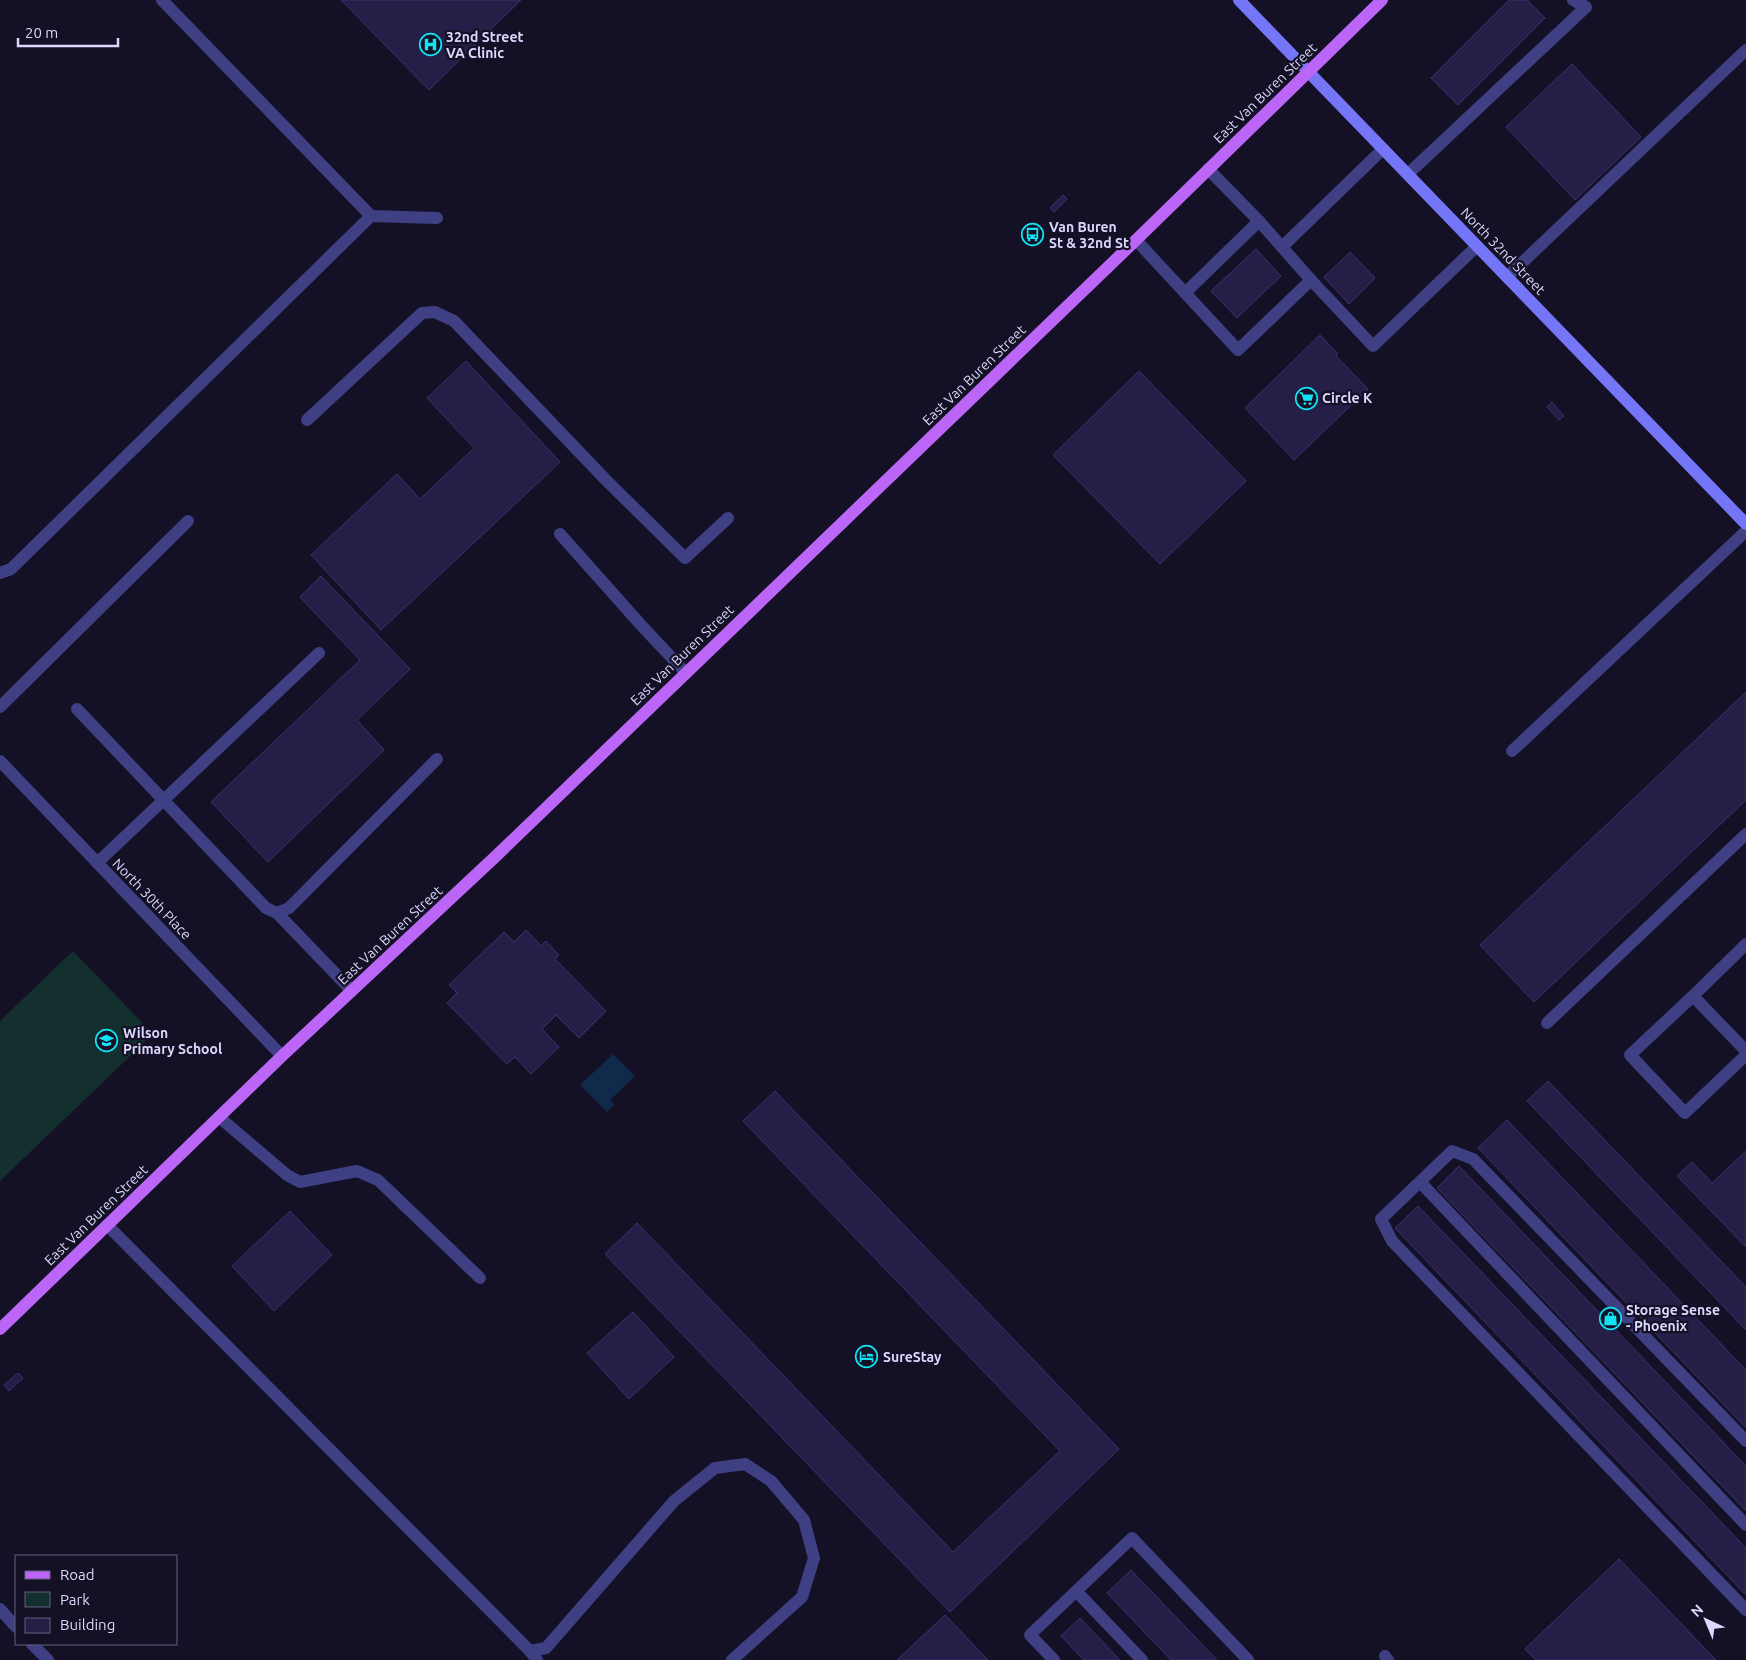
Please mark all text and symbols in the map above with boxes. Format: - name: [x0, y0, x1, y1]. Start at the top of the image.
- scale bar: [18, 15, 118, 47]
- text: 20 m: [25, 24, 58, 41]
- place label: 32nd Street VA Clinic: [446, 29, 523, 61]
- hospital icon: 32nd Street VA Clinic: [418, 33, 442, 57]
- street label: East Van Buren Street: [1210, 39, 1320, 146]
- street label: North 32nd Street: [1457, 204, 1549, 298]
- place label: Van Buren St & 32nd St: [1049, 219, 1129, 251]
- bus stop icon: Van Buren St & 32nd St: [1021, 223, 1045, 247]
- street label: East Van Buren Street: [919, 321, 1029, 428]
- supermarket icon: Circle K: [1294, 386, 1318, 410]
- place label: Circle K: [1322, 390, 1373, 406]
- street label: East Van Buren Street: [627, 601, 737, 708]
- street label: North 30th Place: [109, 855, 195, 943]
- street label: East Van Buren Street: [334, 882, 446, 988]
- place label: Wilson Primary School: [123, 1025, 222, 1057]
- school or university icon: Wilson Primary School: [95, 1029, 119, 1053]
- street label: East Van Buren Street: [41, 1161, 151, 1268]
- place label: Storage Sense - Phoenix: [1626, 1302, 1720, 1334]
- shop icon: Storage Sense - Phoenix: [1598, 1306, 1622, 1330]
- hotel icon: SureStay: [855, 1345, 879, 1369]
- place label: SureStay: [883, 1349, 942, 1365]
- legend: [15, 1555, 178, 1645]
- text: Road: [60, 1566, 95, 1583]
- text: Park: [60, 1591, 90, 1608]
- north arrow: [1681, 1595, 1731, 1645]
- text: N: [1688, 1601, 1706, 1620]
- text: Building: [60, 1616, 115, 1633]

